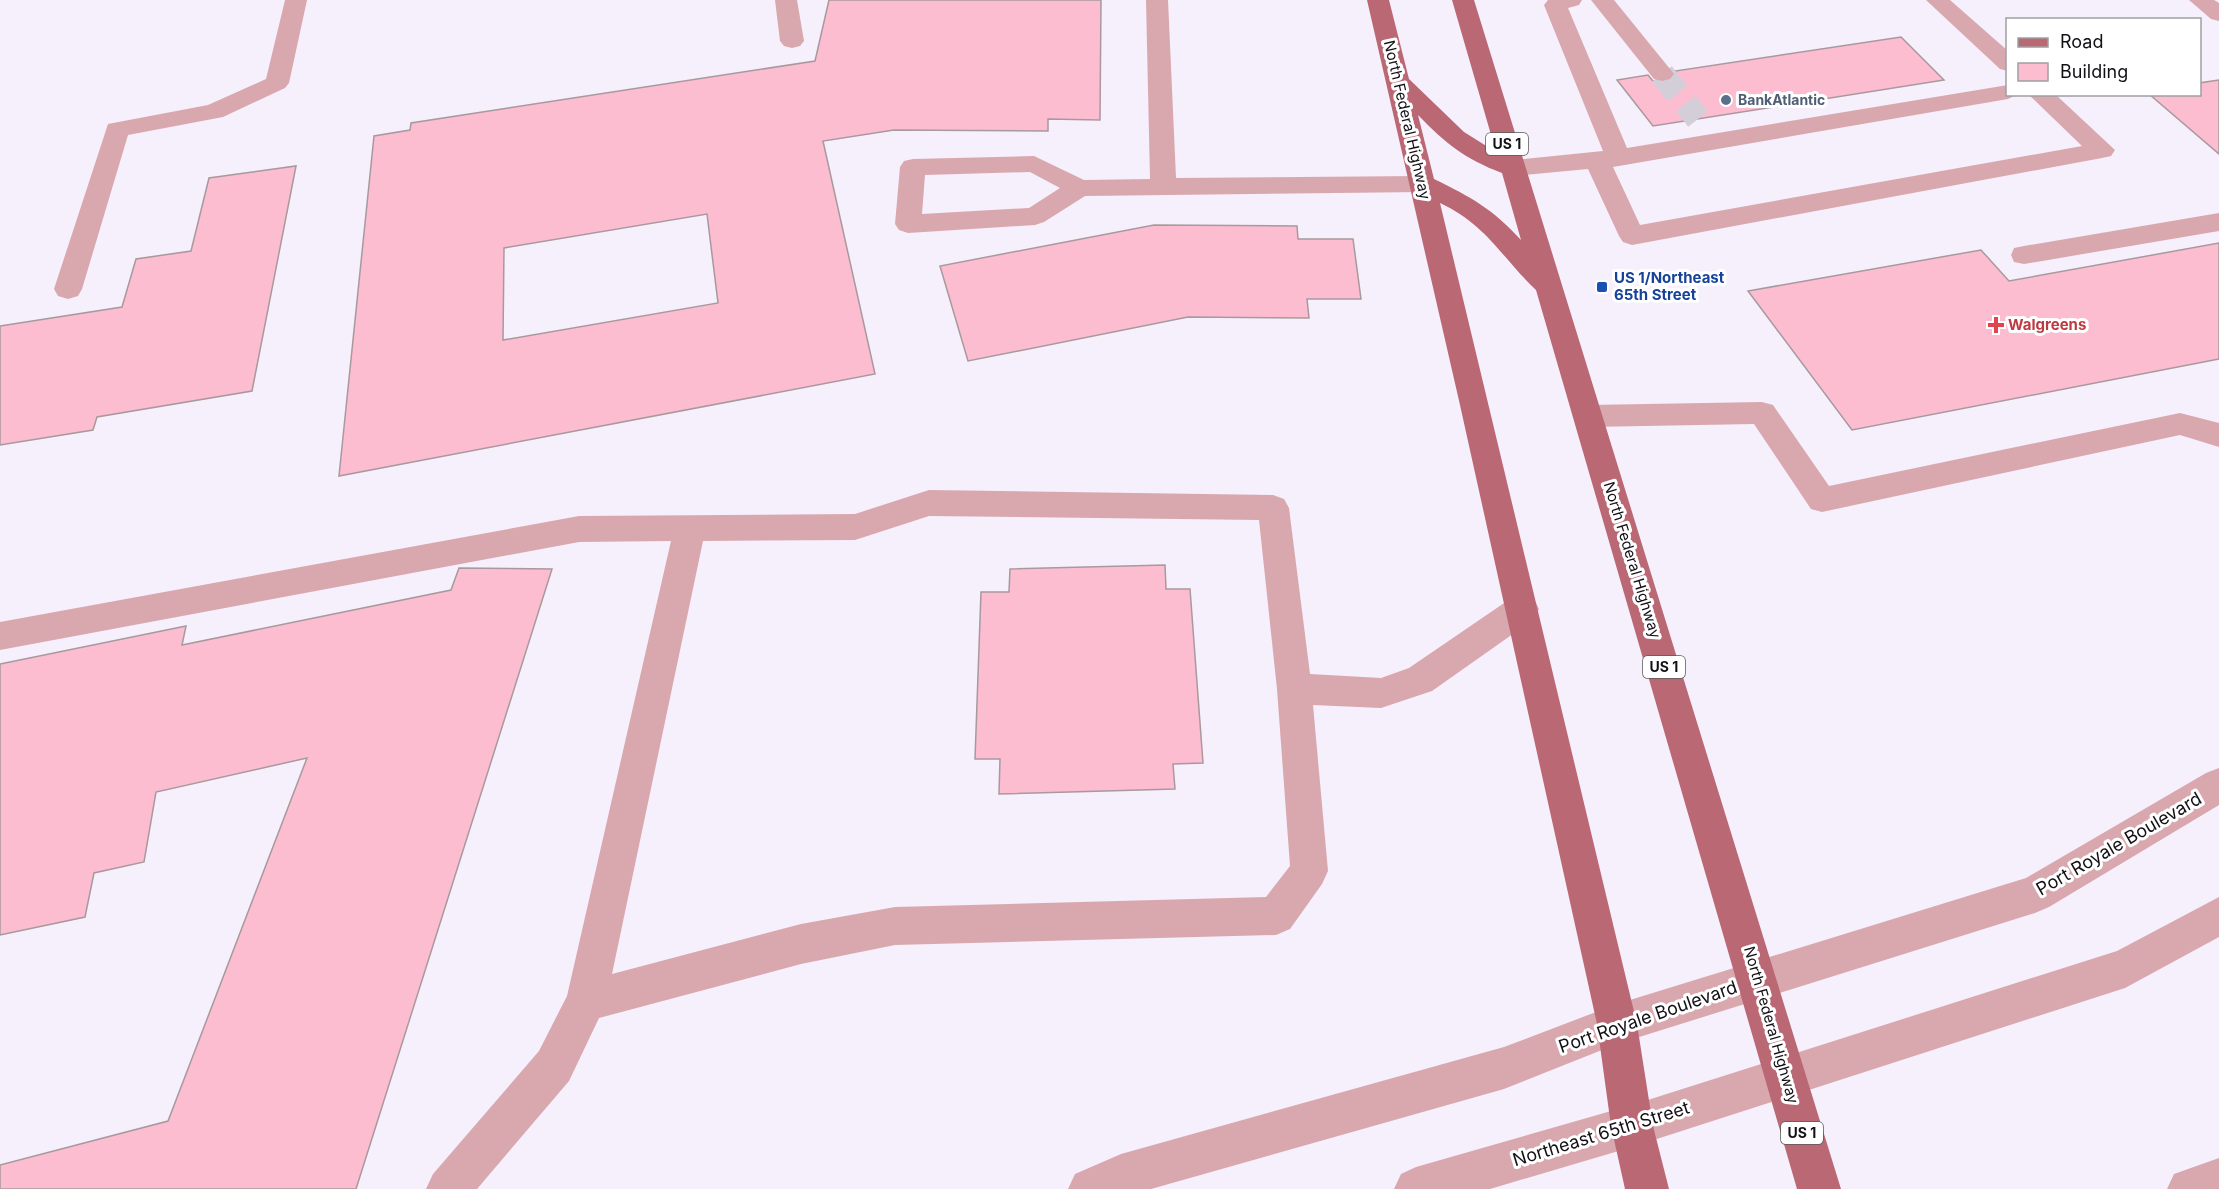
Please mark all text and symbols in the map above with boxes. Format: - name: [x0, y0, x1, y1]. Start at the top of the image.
- legend: [2006, 18, 2201, 96]
- text: Road: [2060, 31, 2103, 52]
- street label: North Federal Highway: [1380, 38, 1435, 202]
- text: Building: [2060, 61, 2128, 82]
- place label: BankAtlantic: [1738, 91, 1825, 108]
- marker: BankAtlantic: [1719, 93, 1733, 107]
- road number: US 1: [1486, 133, 1528, 155]
- place label: US 1/Northeast 65th Street: [1614, 268, 1725, 304]
- marker: US 1/Northeast 65th Street: [1595, 280, 1609, 294]
- place label: Walgreens: [2008, 315, 2086, 334]
- marker: Walgreens: [1989, 318, 2003, 332]
- street label: North Federal Highway: [1600, 479, 1666, 641]
- road number: US 1: [1643, 656, 1685, 678]
- street label: Port Royale Boulevard: [2032, 788, 2205, 900]
- street label: North Federal Highway: [1740, 944, 1803, 1106]
- street label: Port Royale Boulevard: [1556, 976, 1740, 1057]
- street label: Northeast 65th Street: [1510, 1097, 1692, 1170]
- road number: US 1: [1781, 1122, 1823, 1144]

